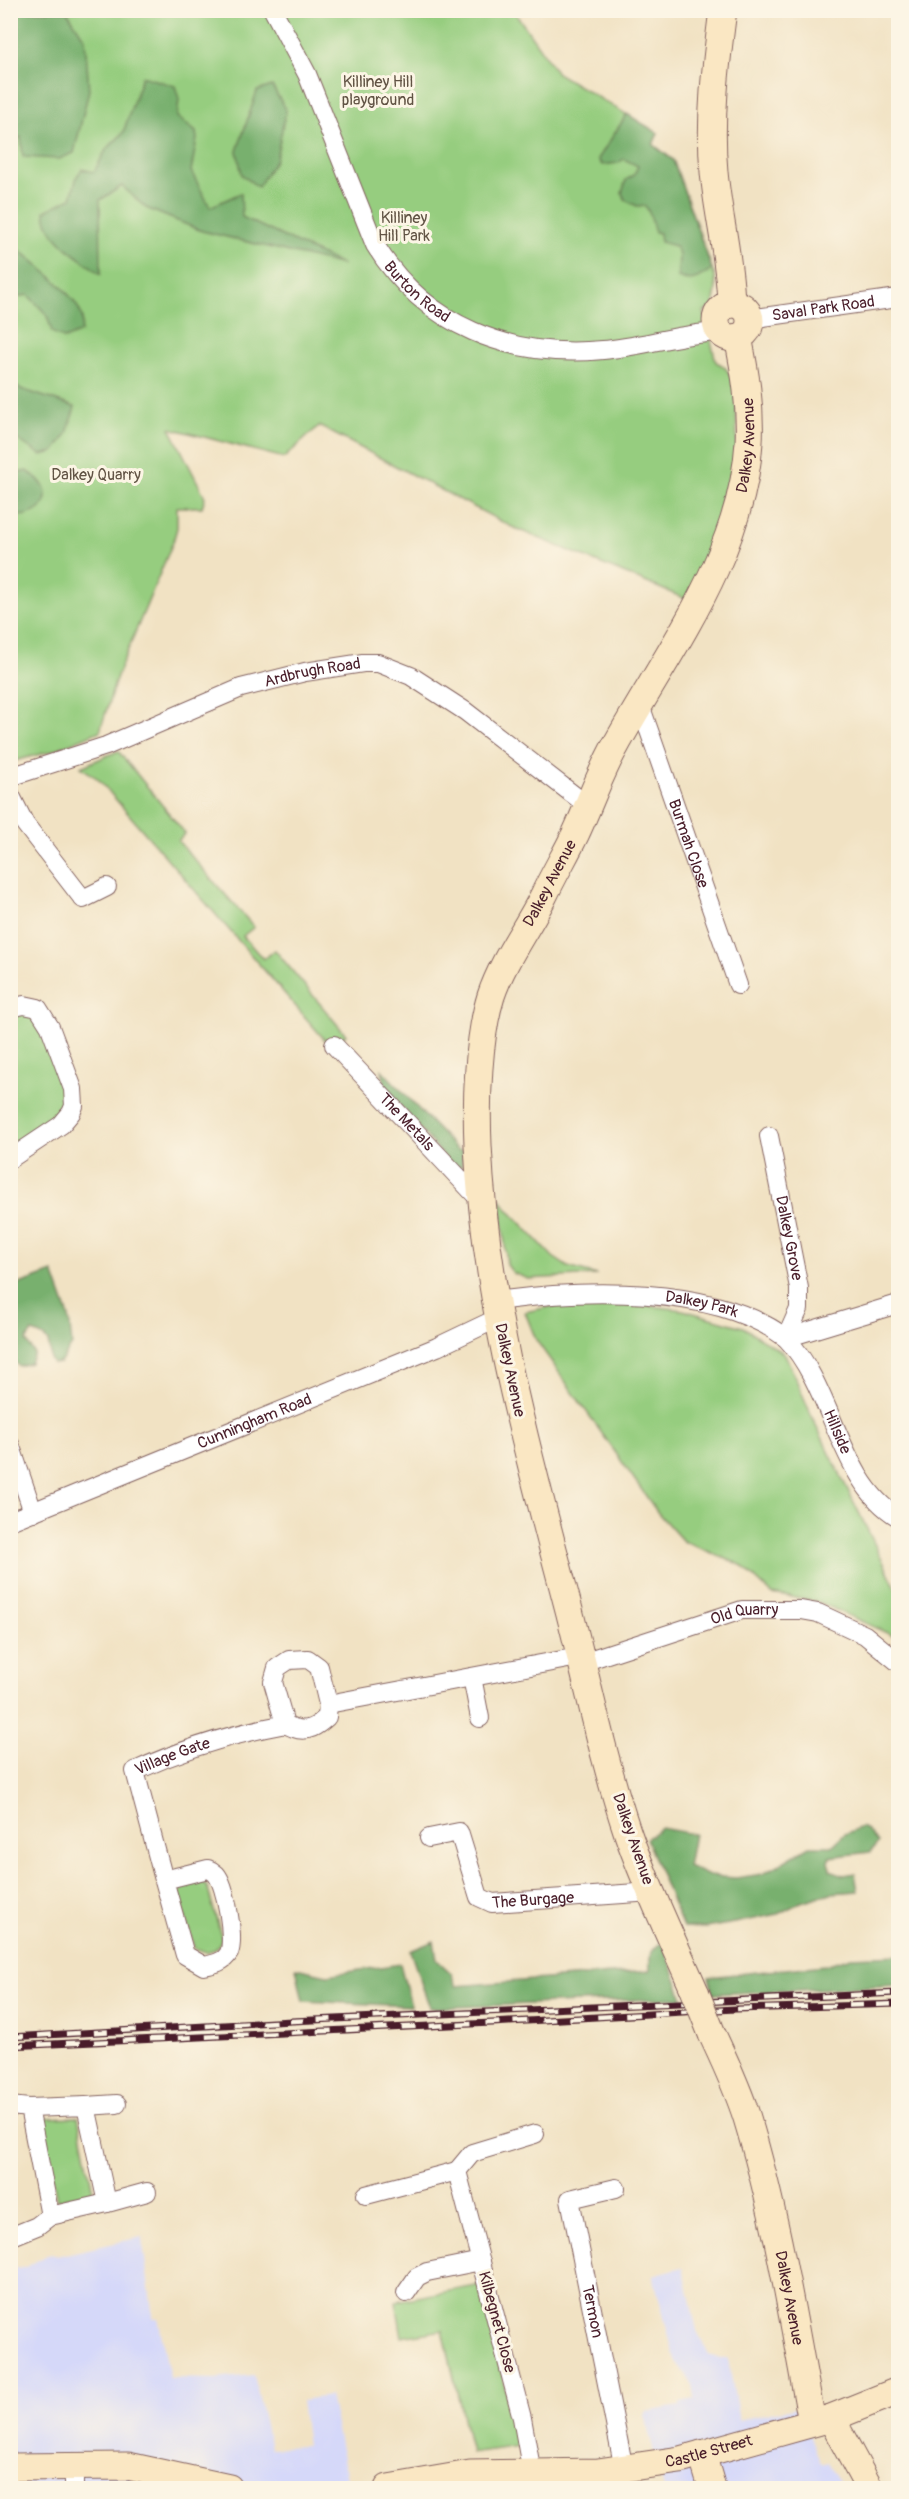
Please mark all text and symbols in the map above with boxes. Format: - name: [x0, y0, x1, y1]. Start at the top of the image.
- park label: Killiney Hill playground: [342, 72, 414, 110]
- park label: Killiney Hill Park: [378, 208, 430, 246]
- street label: Burton Road: [379, 257, 454, 327]
- street label: Saval Park Road: [771, 291, 876, 326]
- street label: Dalkey Avenue: [732, 397, 759, 495]
- park label: Dalkey Quarry: [51, 465, 141, 485]
- street label: Ardbrugh Road: [262, 654, 362, 692]
- street label: Burmah Close: [664, 796, 713, 891]
- street label: Dalkey Avenue: [519, 836, 581, 930]
- street label: The Metals: [375, 1089, 439, 1155]
- street label: Dalkey Grove: [771, 1194, 807, 1282]
- street label: Dalkey Park: [664, 1287, 741, 1322]
- street label: Dalkey Avenue: [490, 1321, 530, 1419]
- street label: Cunningham Road: [194, 1389, 315, 1454]
- street label: Hillside: [819, 1406, 856, 1457]
- street label: Old Quarry: [708, 1600, 778, 1630]
- street label: Village Gate: [132, 1733, 213, 1780]
- street label: Dalkey Avenue: [608, 1791, 658, 1887]
- street label: The Burgage: [491, 1887, 575, 1913]
- street label: Dalkey Avenue: [770, 2249, 808, 2347]
- street label: Kilbegnet Close: [474, 2269, 520, 2375]
- street label: Termon: [577, 2283, 608, 2340]
- street label: Castle Street: [664, 2430, 755, 2472]

